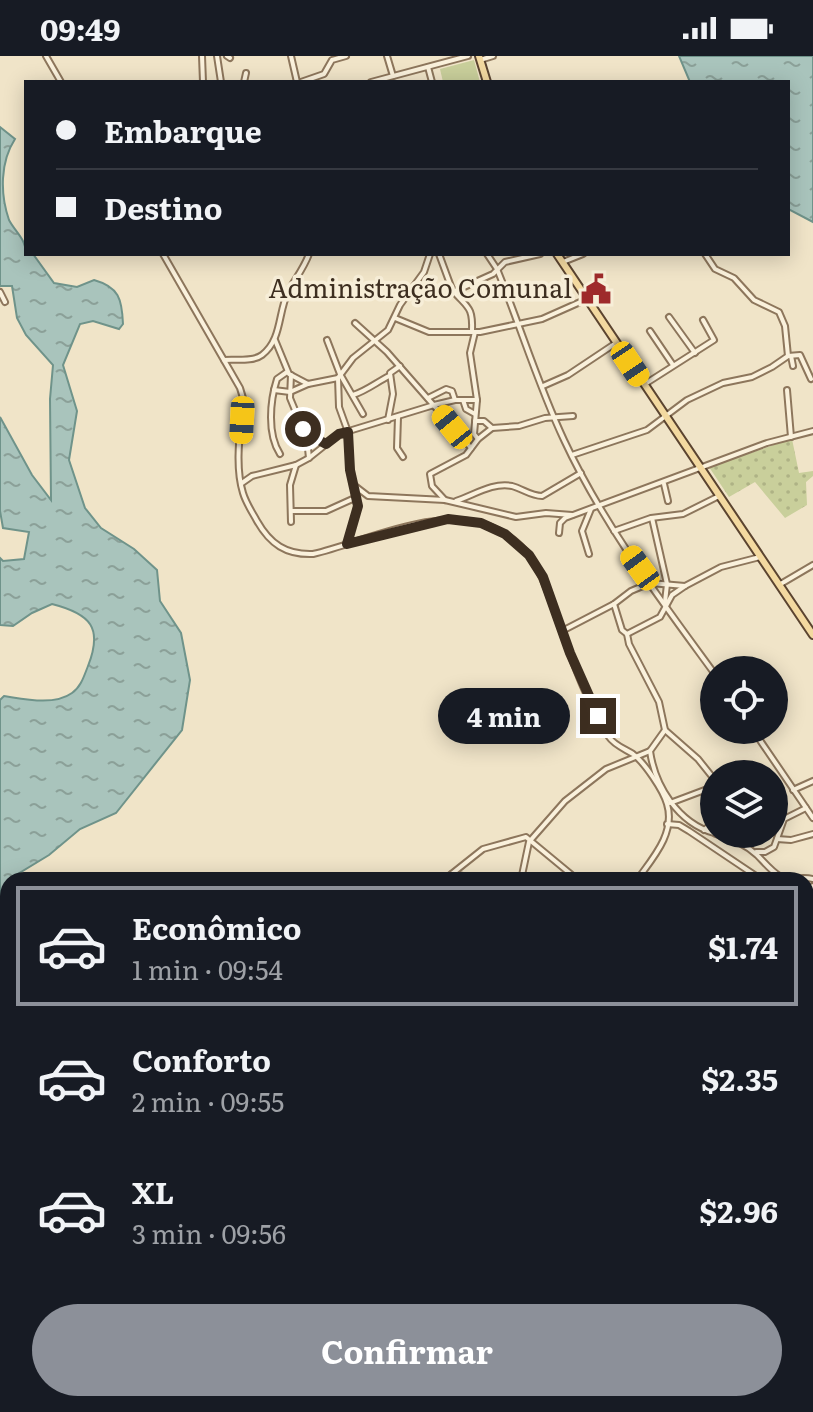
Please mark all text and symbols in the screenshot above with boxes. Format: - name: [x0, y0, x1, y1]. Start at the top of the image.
- text: 09:49: [40, 6, 120, 50]
- text: Embarque: [104, 108, 262, 152]
- text: Destino: [104, 185, 222, 229]
- place label: Administração Comunal: [268, 267, 572, 306]
- public building icon: Administração Comunal: [579, 272, 613, 306]
- car: [607, 337, 653, 391]
- car: [229, 395, 255, 445]
- car: [428, 401, 476, 453]
- route start: [285, 411, 321, 447]
- car: [616, 542, 664, 594]
- map controls: [700, 656, 788, 848]
- button: locate: [700, 656, 788, 744]
- callout: 4 min: [438, 688, 570, 744]
- text: 4 min: [467, 696, 541, 735]
- route end: [580, 698, 616, 734]
- button: layers: [700, 760, 788, 848]
- text: Econômico: [132, 905, 301, 949]
- icon: car: [36, 910, 108, 982]
- text: $1.74: [708, 924, 778, 968]
- text: 1 min · 09:54: [132, 949, 283, 988]
- text: Conforto: [132, 1037, 271, 1081]
- icon: car: [36, 1042, 108, 1114]
- text: $2.35: [701, 1056, 778, 1100]
- text: 2 min · 09:55: [132, 1081, 284, 1120]
- text: XL: [132, 1169, 174, 1213]
- icon: car: [36, 1174, 108, 1246]
- text: $2.96: [699, 1188, 778, 1232]
- text: 3 min · 09:56: [132, 1213, 286, 1252]
- button: Confirmar: [32, 1304, 782, 1396]

